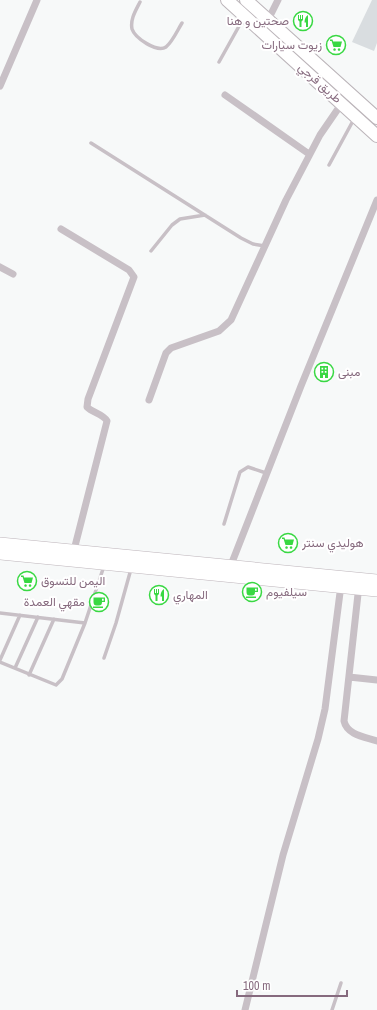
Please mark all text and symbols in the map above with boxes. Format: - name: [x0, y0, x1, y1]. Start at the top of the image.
- restaurant icon: صحتين و هنا: [292, 10, 314, 32]
- place label: صحتين و هنا: [227, 13, 289, 29]
- supermarket icon: زيوت سيارات: [325, 34, 347, 56]
- place label: زيوت سيارات: [261, 37, 322, 53]
- street label: طريق قرجي: [294, 59, 345, 108]
- building icon: مبنى: [313, 361, 335, 383]
- place label: مبنى: [338, 364, 360, 380]
- supermarket icon: هوليدي سنتر: [277, 532, 299, 554]
- place label: هوليدي سنتر: [301, 535, 364, 553]
- supermarket icon: اليمن للتسوق: [16, 570, 38, 592]
- place label: اليمن للتسوق: [41, 573, 105, 589]
- cafe icon: سيلفيوم: [241, 581, 263, 603]
- restaurant icon: المهاري: [148, 584, 170, 606]
- place label: سيلفيوم: [266, 584, 307, 600]
- place label: المهاري: [173, 587, 208, 605]
- cafe icon: مقهي العمدة: [88, 591, 110, 613]
- place label: مقهي العمدة: [24, 594, 85, 612]
- scale bar: [237, 972, 347, 998]
- text: 100 m: [243, 978, 270, 994]

